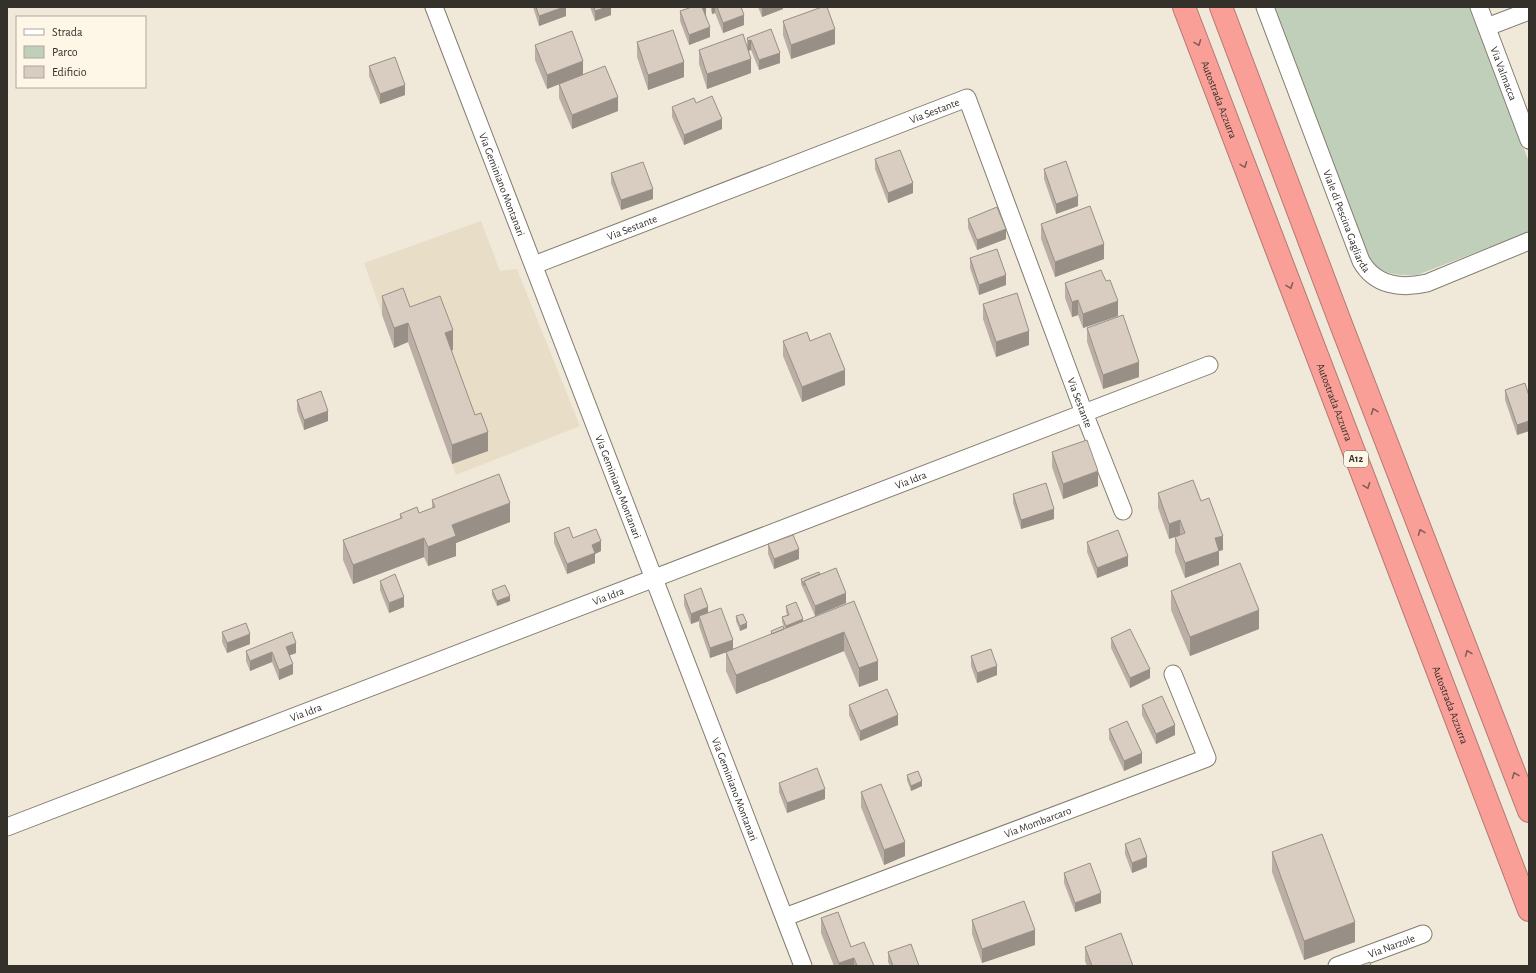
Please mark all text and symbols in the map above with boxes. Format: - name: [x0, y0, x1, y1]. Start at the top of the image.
- legend: [16, 16, 146, 88]
- text: Strada: [52, 26, 83, 38]
- one-way arrow: [1193, 40, 1201, 47]
- street label: Via Valmacca: [1489, 45, 1519, 102]
- text: Parco: [52, 46, 78, 58]
- street label: Autostrada Azzurra: [1200, 59, 1239, 140]
- text: Edificio: [52, 66, 87, 78]
- street label: Via Sestante: [908, 96, 961, 125]
- street label: Via Geminiano Montanari: [477, 131, 527, 238]
- one-way arrow: [1240, 161, 1248, 168]
- street label: Viale di Pescina Gagliarda: [1321, 168, 1372, 274]
- street label: Via Sestante: [605, 213, 658, 242]
- one-way arrow: [1286, 283, 1294, 290]
- street label: Autostrada Azzurra: [1315, 362, 1355, 443]
- street label: Via Sestante: [1066, 376, 1095, 429]
- one-way arrow: [1371, 407, 1379, 414]
- street label: Via Geminiano Montanari: [594, 433, 643, 540]
- road number: A12: [1344, 451, 1368, 467]
- street label: Via Idra: [893, 469, 928, 491]
- one-way arrow: [1362, 483, 1370, 490]
- one-way arrow: [1418, 529, 1426, 536]
- street label: Via Idra: [591, 585, 625, 607]
- one-way arrow: [1465, 650, 1473, 657]
- street label: Autostrada Azzurra: [1431, 664, 1470, 745]
- street label: Via Idra: [288, 701, 323, 723]
- street label: Via Geminiano Montanari: [710, 736, 760, 842]
- one-way arrow: [1511, 771, 1519, 778]
- street label: Via Mombarcaro: [1003, 804, 1073, 839]
- street label: Via Narzole: [1366, 932, 1416, 960]

